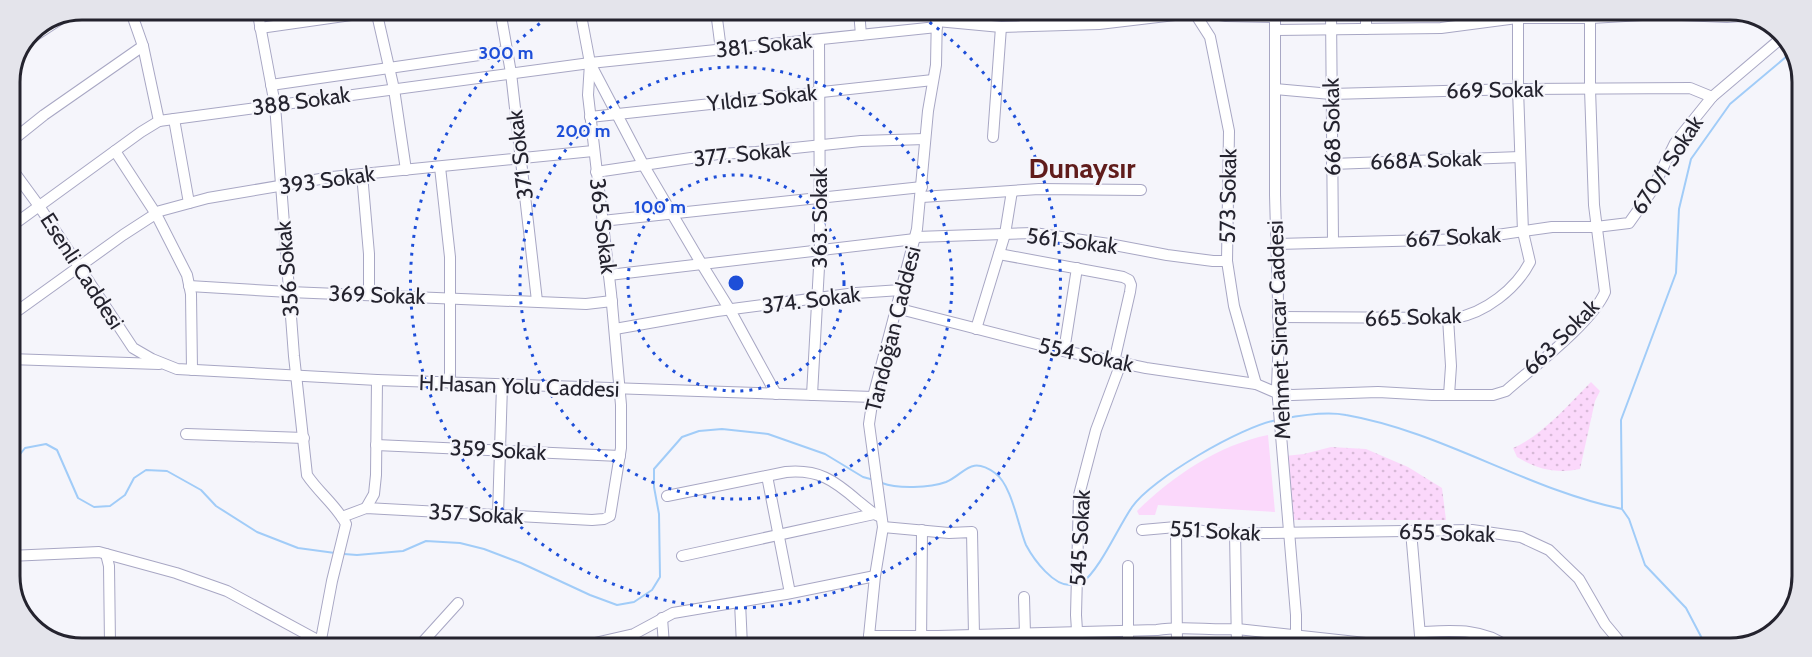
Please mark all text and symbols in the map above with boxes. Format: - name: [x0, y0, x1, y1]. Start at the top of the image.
- street label: 381. Sokak: [714, 26, 814, 63]
- text: 300 m: [479, 42, 533, 64]
- street label: 669 Sokak: [1446, 76, 1544, 104]
- street label: 668 Sokak: [1318, 77, 1346, 176]
- street label: Yıldız Sokak: [705, 79, 818, 117]
- street label: 388 Sokak: [250, 81, 352, 121]
- street label: 371 Sokak: [501, 108, 539, 201]
- street label: 670/1 Sokak: [1625, 110, 1709, 220]
- text: 200 m: [556, 120, 610, 142]
- street label: 377. Sokak: [692, 135, 792, 173]
- street label: 668A Sokak: [1370, 145, 1483, 175]
- street label: 573 Sokak: [1214, 148, 1242, 244]
- district label: Dunaysır: [1029, 151, 1136, 185]
- street label: 393 Sokak: [277, 160, 377, 200]
- street label: 363. Sokak: [806, 167, 833, 268]
- street label: 365 Sokak: [584, 177, 622, 276]
- text: 100 m: [634, 196, 686, 218]
- street label: Esenli Caddesi: [34, 208, 130, 334]
- street label: 356 Sokak: [269, 220, 305, 318]
- street label: Mehmet Sincar Caddesi: [1262, 220, 1296, 440]
- street label: 667 Sokak: [1404, 221, 1502, 253]
- street label: 561 Sokak: [1025, 222, 1119, 260]
- street label: Tandoğan Caddesi: [859, 243, 927, 415]
- centre of rings: [726, 273, 746, 293]
- street label: 369 Sokak: [328, 280, 426, 310]
- street label: 374. Sokak: [760, 281, 862, 319]
- street label: 663 Sokak: [1517, 293, 1605, 381]
- street label: 665 Sokak: [1364, 302, 1462, 332]
- street label: 554 Sokak: [1036, 332, 1136, 378]
- street label: H.Hasan Yolu Caddesi: [418, 369, 620, 403]
- street label: 359 Sokak: [449, 434, 547, 466]
- street label: 545 Sokak: [1064, 489, 1096, 587]
- street label: 357 Sokak: [428, 498, 524, 530]
- street label: 551 Sokak: [1169, 515, 1261, 547]
- street label: 655 Sokak: [1398, 518, 1496, 548]

